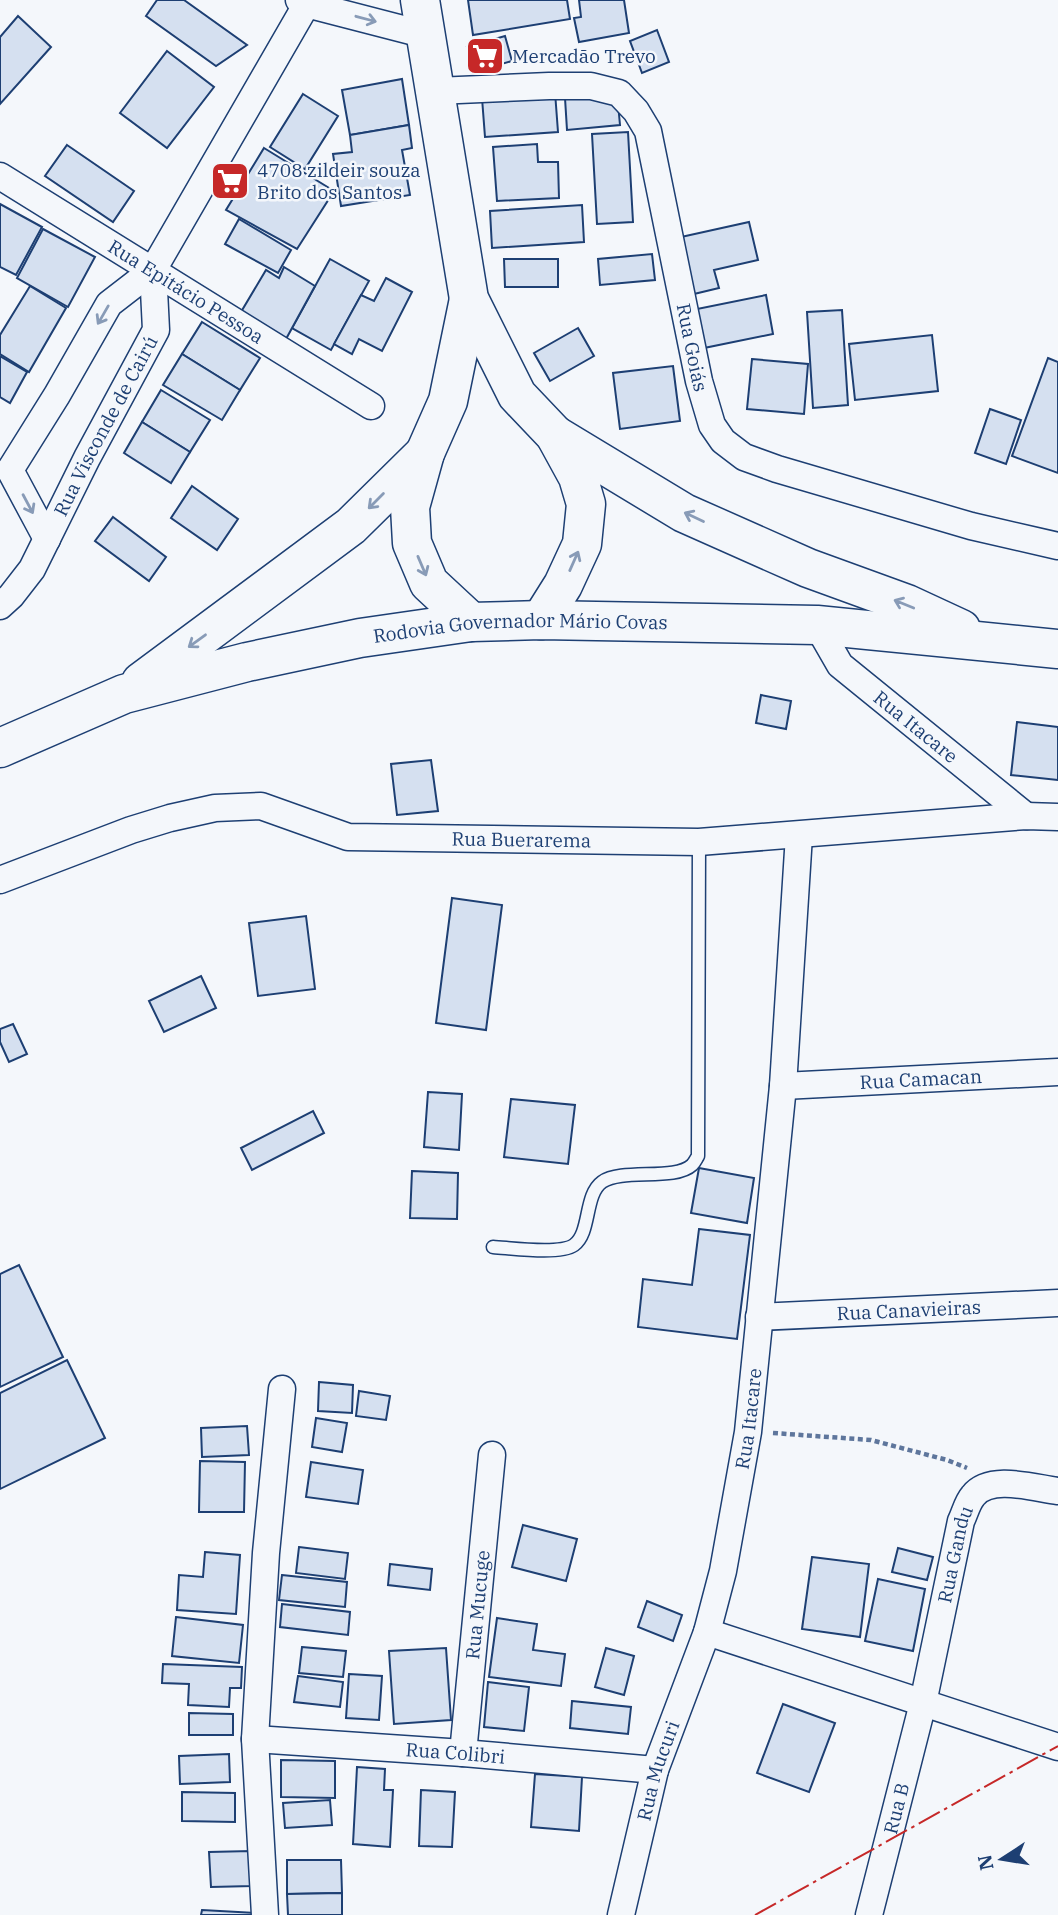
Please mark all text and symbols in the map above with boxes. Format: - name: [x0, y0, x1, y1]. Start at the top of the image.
- one-way arrow: [355, 14, 377, 27]
- supermarket icon: Mercadão Trevo: [464, 35, 506, 77]
- place label: Mercadão Trevo: [512, 44, 656, 68]
- place label: 4708 zildeir souza Brito dos Santos: [257, 158, 421, 204]
- supermarket icon: 4708 zildeir souza Brito dos Santos: [209, 160, 251, 202]
- street label: Rua Epitácio Pessoa: [104, 234, 268, 349]
- street label: Rua Goiás: [671, 301, 713, 394]
- one-way arrow: [96, 305, 110, 325]
- street label: Rua Visconde de Cairú: [48, 331, 163, 520]
- one-way arrow: [368, 492, 385, 509]
- one-way arrow: [22, 493, 36, 514]
- one-way arrow: [683, 510, 705, 523]
- one-way arrow: [568, 550, 581, 572]
- one-way arrow: [416, 554, 429, 576]
- one-way arrow: [893, 596, 915, 609]
- street label: Rodovia Governador Mário Covas: [371, 608, 668, 648]
- one-way arrow: [189, 633, 207, 648]
- street label: Rua Itacare: [869, 685, 963, 768]
- street label: Rua Buerarema: [451, 826, 591, 852]
- street label: Rua Camacan: [859, 1064, 983, 1094]
- street label: Rua Canavieiras: [836, 1295, 982, 1325]
- street label: Rua Itacare: [730, 1367, 766, 1471]
- street label: Rua Gandu: [932, 1502, 978, 1605]
- street label: Rua Mucuge: [460, 1549, 495, 1660]
- street label: Rua Mucuri: [632, 1717, 685, 1823]
- street label: Rua Colibri: [405, 1737, 506, 1769]
- street label: Rua B: [878, 1780, 914, 1837]
- north arrow: [967, 1824, 1037, 1894]
- text: N: [972, 1853, 999, 1872]

